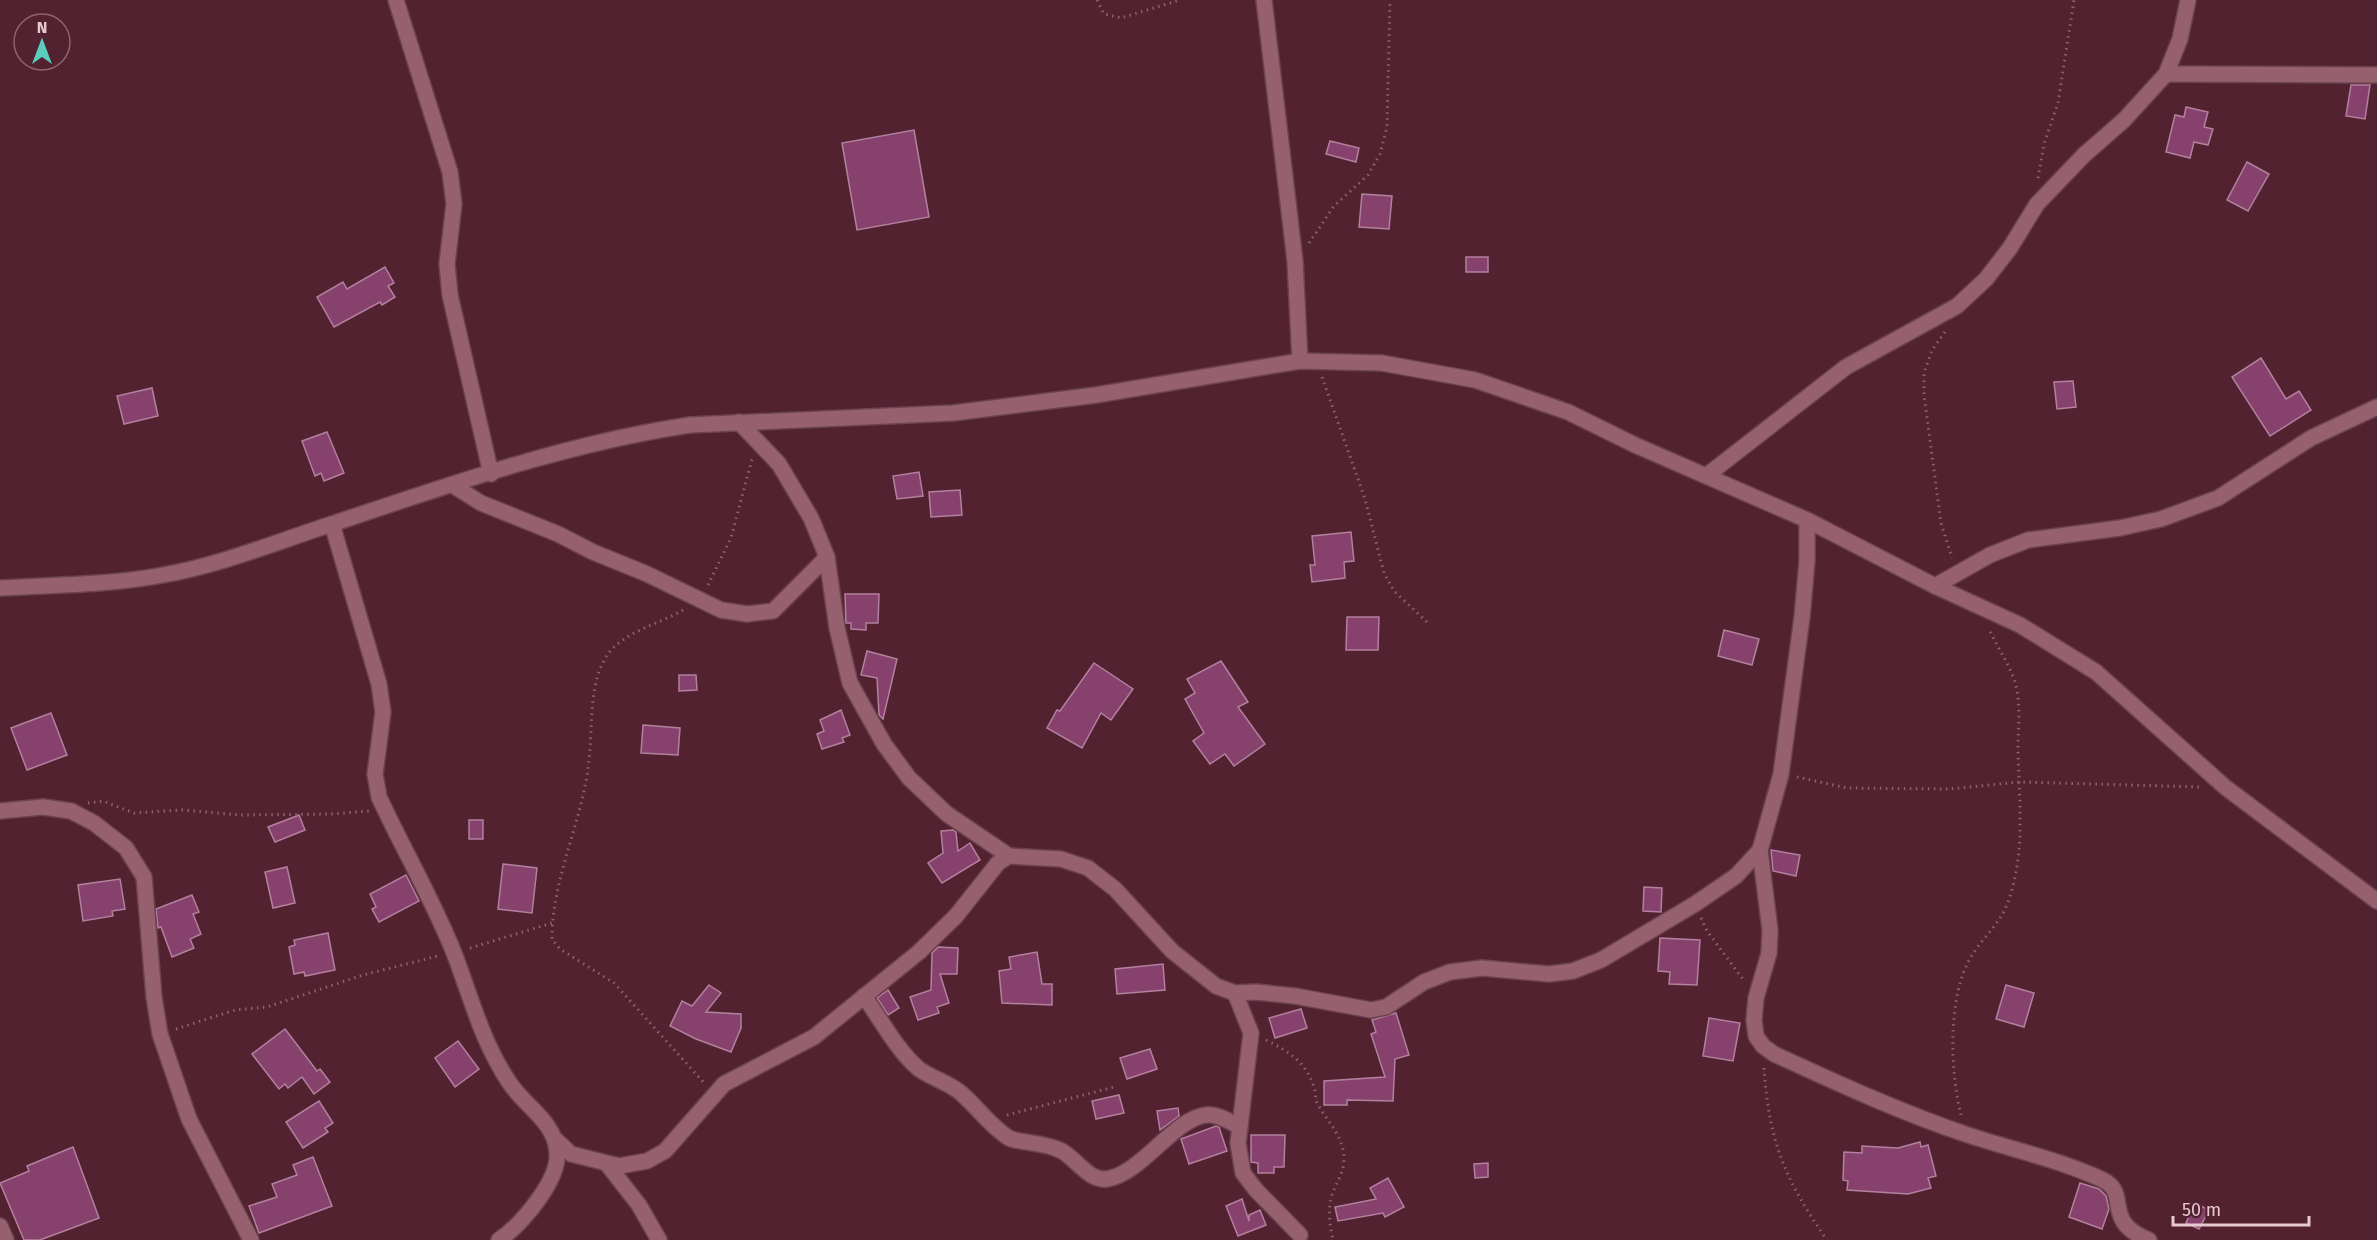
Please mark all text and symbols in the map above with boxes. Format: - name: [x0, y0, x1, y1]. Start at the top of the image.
- north arrow: [12, 12, 72, 72]
- text: N: [37, 18, 47, 37]
- scale bar: [2173, 1189, 2310, 1227]
- text: 50 m: [2182, 1199, 2221, 1221]

